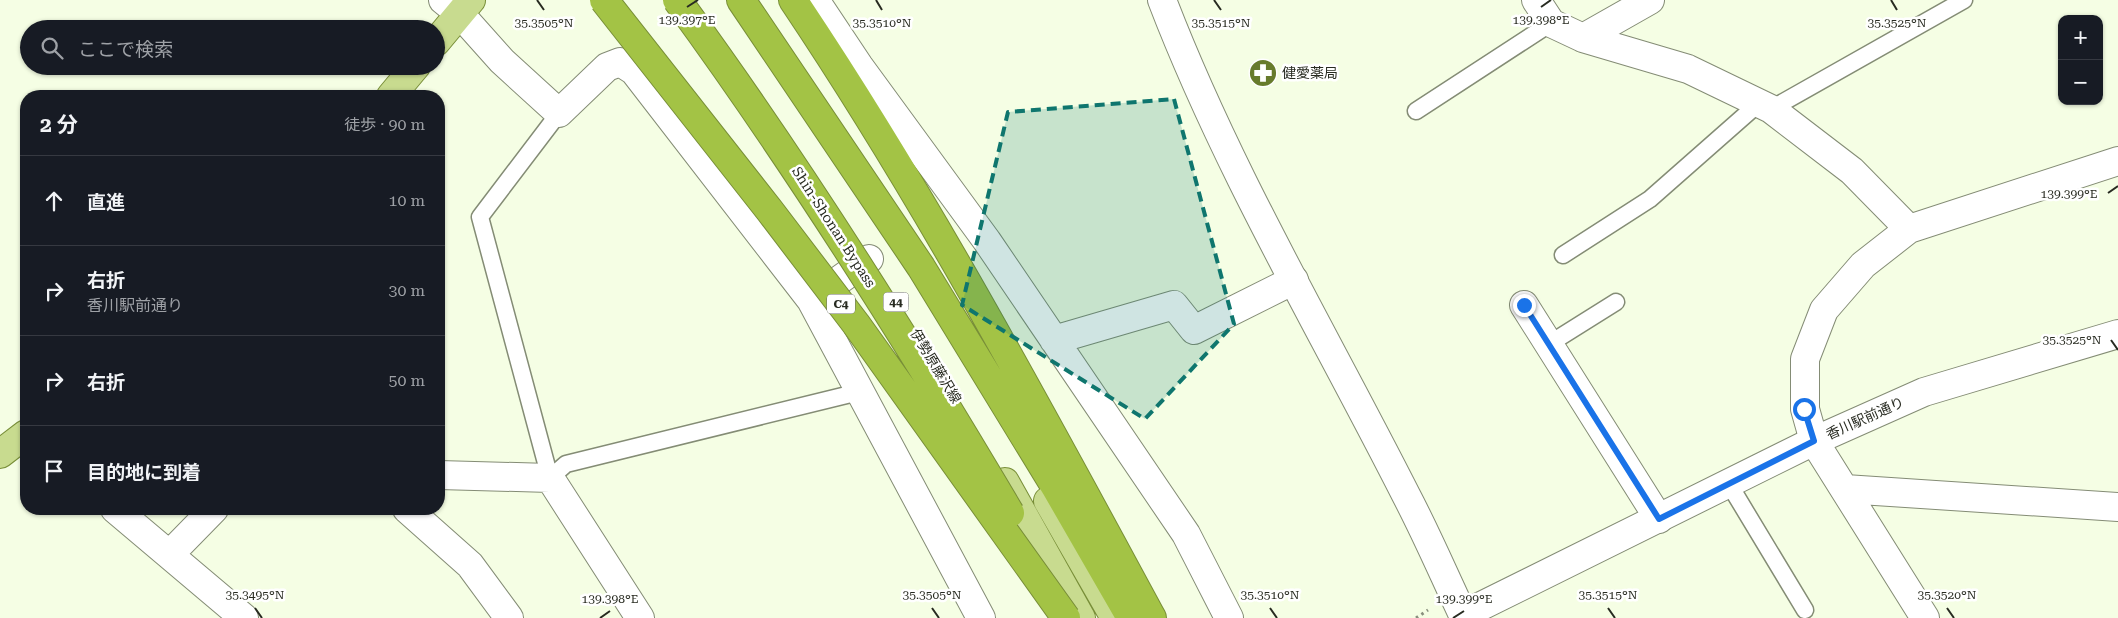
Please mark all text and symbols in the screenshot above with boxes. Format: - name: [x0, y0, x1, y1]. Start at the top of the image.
- text: 139.397°E: [659, 13, 715, 27]
- text: 139.398°E: [1513, 13, 1569, 27]
- map controls: [2058, 15, 2103, 105]
- button: +: [2058, 15, 2103, 60]
- text: 35.3505°N: [515, 16, 574, 30]
- text: 35.3510°N: [853, 16, 912, 30]
- text: 35.3515°N: [1192, 16, 1251, 30]
- text: 35.3525°N: [1868, 16, 1927, 30]
- search box: [20, 20, 445, 75]
- icon: search: [38, 34, 66, 62]
- text: ここで検索: [78, 38, 173, 61]
- pharmacy icon: 健愛薬局: [1248, 58, 1278, 88]
- button: −: [2058, 60, 2103, 105]
- place label: 健愛薬局: [1282, 65, 1338, 81]
- text: 2 分: [40, 113, 78, 137]
- text: 徒歩 · 90 m: [344, 115, 425, 134]
- street label: Shin-Shonan Bypass: [789, 164, 879, 291]
- icon: ahead: [40, 187, 68, 215]
- text: 139.399°E: [2041, 187, 2097, 201]
- text: 直進: [87, 191, 125, 214]
- text: 10 m: [388, 191, 425, 210]
- text: 右折: [87, 269, 125, 292]
- icon: right: [40, 277, 68, 305]
- text: 30 m: [388, 281, 425, 300]
- road number: 44: [884, 292, 908, 312]
- road number: C4: [827, 294, 855, 314]
- route end: [1513, 294, 1536, 317]
- text: 香川駅前通り: [87, 296, 183, 315]
- street label: 伊勢原藤沢線: [908, 326, 964, 406]
- text: 35.3525°N: [2043, 333, 2102, 347]
- icon: right: [40, 367, 68, 395]
- text: 右折: [87, 371, 125, 394]
- text: 50 m: [388, 371, 425, 390]
- street label: 香川駅前通り: [1823, 394, 1907, 442]
- route start: [1793, 398, 1816, 421]
- icon: arrive: [40, 457, 68, 485]
- text: 目的地に到着: [87, 461, 201, 484]
- text: 35.3495°N: [226, 588, 285, 602]
- text: 35.3505°N: [903, 588, 962, 602]
- text: 35.3510°N: [1241, 588, 1300, 602]
- text: 35.3515°N: [1579, 588, 1638, 602]
- text: 35.3520°N: [1918, 588, 1977, 602]
- text: 139.398°E: [582, 592, 638, 606]
- text: 139.399°E: [1436, 592, 1492, 606]

